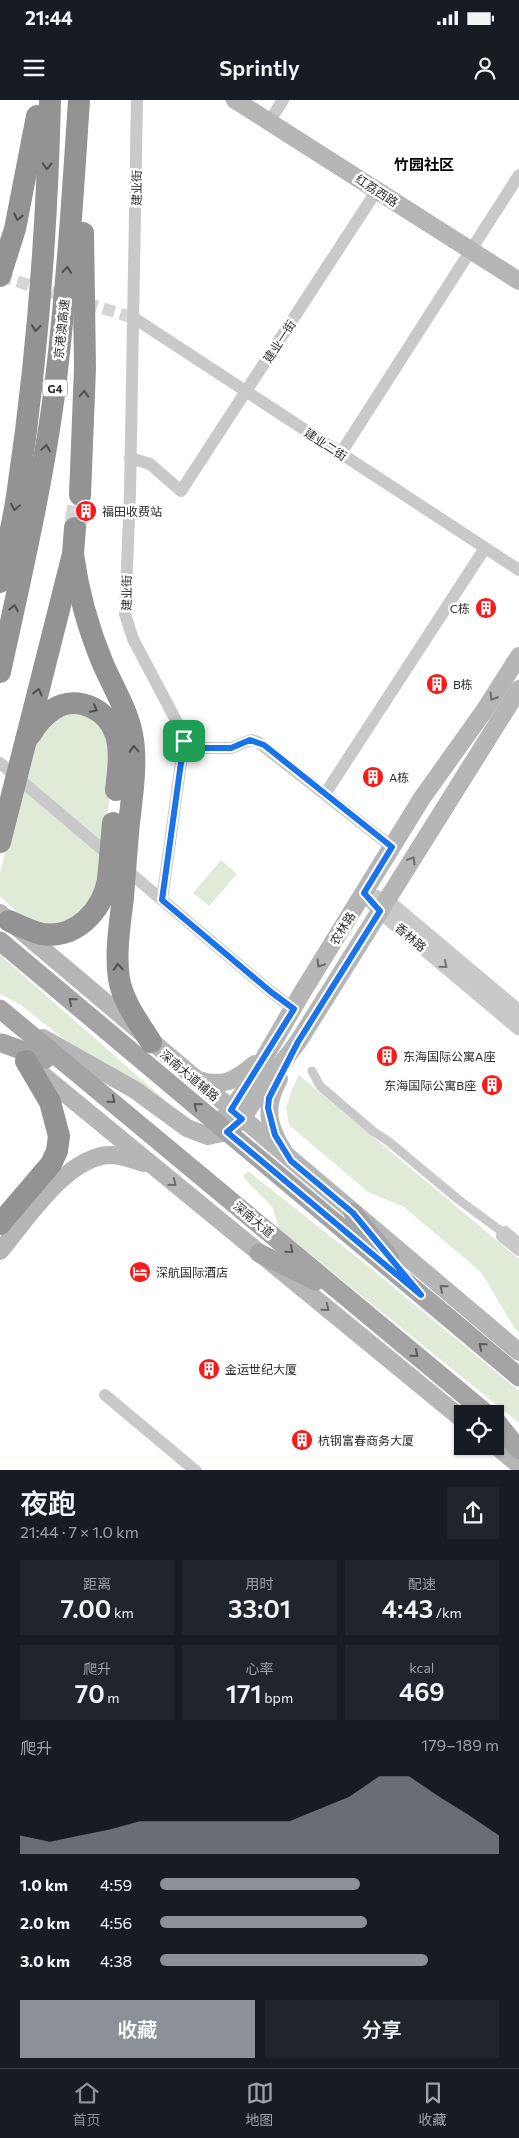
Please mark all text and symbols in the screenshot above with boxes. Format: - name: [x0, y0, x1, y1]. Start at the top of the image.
- text: 21:44: [25, 6, 73, 29]
- icon: menu: [20, 54, 48, 82]
- text: Sprintly: [219, 54, 300, 81]
- icon: person: [471, 54, 499, 82]
- district label: 竹园社区: [394, 155, 454, 173]
- one-way arrow: [42, 162, 53, 170]
- street label: 建业街: [129, 170, 143, 206]
- street label: 红荔西路: [353, 171, 401, 209]
- one-way arrow: [13, 212, 24, 221]
- one-way arrow: [61, 265, 72, 273]
- street label: 京港澳高速: [51, 298, 71, 360]
- street label: 建业一街: [260, 317, 298, 365]
- one-way arrow: [31, 325, 42, 333]
- road number: G4: [42, 380, 68, 396]
- one-way arrow: [79, 389, 90, 397]
- street label: 建业二街: [302, 425, 350, 463]
- one-way arrow: [40, 444, 51, 452]
- building icon: 福田收费站: [74, 499, 98, 523]
- one-way arrow: [10, 503, 21, 511]
- place label: 福田收费站: [102, 504, 162, 518]
- street label: 建业街: [119, 575, 133, 611]
- building icon: C栋: [474, 596, 498, 620]
- place label: C栋: [450, 601, 470, 615]
- one-way arrow: [8, 603, 19, 612]
- building icon: B栋: [425, 672, 449, 696]
- place label: B栋: [453, 677, 473, 691]
- one-way arrow: [32, 688, 43, 697]
- one-way arrow: [490, 692, 499, 701]
- one-way arrow: [88, 703, 97, 713]
- pin: [163, 720, 205, 762]
- icon: arrive: [170, 727, 198, 755]
- one-way arrow: [128, 745, 139, 753]
- building icon: A栋: [361, 765, 385, 789]
- place label: A栋: [389, 770, 409, 784]
- one-way arrow: [405, 856, 415, 865]
- street label: 农林路: [327, 909, 357, 947]
- street label: 香林路: [393, 920, 429, 954]
- one-way arrow: [317, 958, 326, 967]
- one-way arrow: [439, 960, 448, 969]
- one-way arrow: [113, 962, 124, 970]
- one-way arrow: [69, 998, 78, 1007]
- building icon: 东海国际公寓A座: [375, 1044, 399, 1068]
- street label: 深南大道辅路: [158, 1046, 222, 1104]
- place label: 东海国际公寓A座: [403, 1049, 495, 1063]
- building icon: 东海国际公寓B座: [480, 1073, 504, 1097]
- place label: 东海国际公寓B座: [384, 1078, 476, 1092]
- one-way arrow: [106, 1095, 115, 1103]
- one-way arrow: [193, 1103, 202, 1112]
- one-way arrow: [167, 1178, 176, 1186]
- street label: 深南大道: [231, 1198, 277, 1240]
- one-way arrow: [284, 1244, 293, 1253]
- hotel icon: 深航国际酒店: [128, 1260, 152, 1284]
- place label: 深航国际酒店: [156, 1265, 228, 1279]
- one-way arrow: [440, 1286, 449, 1294]
- one-way arrow: [320, 1302, 329, 1310]
- one-way arrow: [478, 1342, 487, 1351]
- one-way arrow: [409, 1348, 418, 1357]
- building icon: 金运世纪大厦: [197, 1357, 221, 1381]
- place label: 金运世纪大厦: [225, 1362, 297, 1376]
- map controls: [454, 1405, 504, 1455]
- button: locate: [454, 1405, 504, 1455]
- building icon: 杭钢富春商务大厦: [290, 1428, 314, 1452]
- place label: 杭钢富春商务大厦: [318, 1433, 414, 1447]
- text: 夜跑: [20, 1486, 76, 1520]
- button: share: [447, 1487, 499, 1539]
- text: 21:44 · 7 × 1.0 km: [20, 1522, 139, 1541]
- text: 距离: [83, 1575, 111, 1592]
- text: 用时: [245, 1575, 273, 1592]
- text: 配速: [408, 1575, 436, 1592]
- text: 7.00: [61, 1593, 111, 1623]
- text: 33:01: [228, 1593, 291, 1623]
- text: 4:43: [382, 1593, 433, 1623]
- text: km: [111, 1604, 134, 1621]
- text: /km: [433, 1604, 462, 1621]
- text: kcal: [409, 1659, 434, 1676]
- text: 爬升: [83, 1660, 111, 1677]
- text: 心率: [245, 1660, 273, 1677]
- text: 469: [399, 1676, 445, 1706]
- text: 70: [75, 1678, 105, 1708]
- text: 171: [226, 1678, 262, 1708]
- text: m: [105, 1689, 120, 1706]
- text: bpm: [262, 1689, 293, 1706]
- text: 179–189 m: [421, 1735, 499, 1754]
- text: 爬升: [20, 1738, 52, 1757]
- text: 1.0 km: [20, 1875, 68, 1894]
- text: 4:59: [100, 1875, 132, 1894]
- text: 2.0 km: [20, 1913, 70, 1932]
- text: 4:56: [100, 1913, 132, 1932]
- text: 3.0 km: [20, 1951, 70, 1970]
- text: 4:38: [100, 1951, 132, 1970]
- button: 收藏: [20, 2000, 255, 2058]
- button: 分享: [265, 2000, 499, 2058]
- tab: 首页: [73, 2079, 101, 2129]
- tab: 地图: [246, 2079, 274, 2129]
- tab: 收藏: [419, 2079, 447, 2129]

